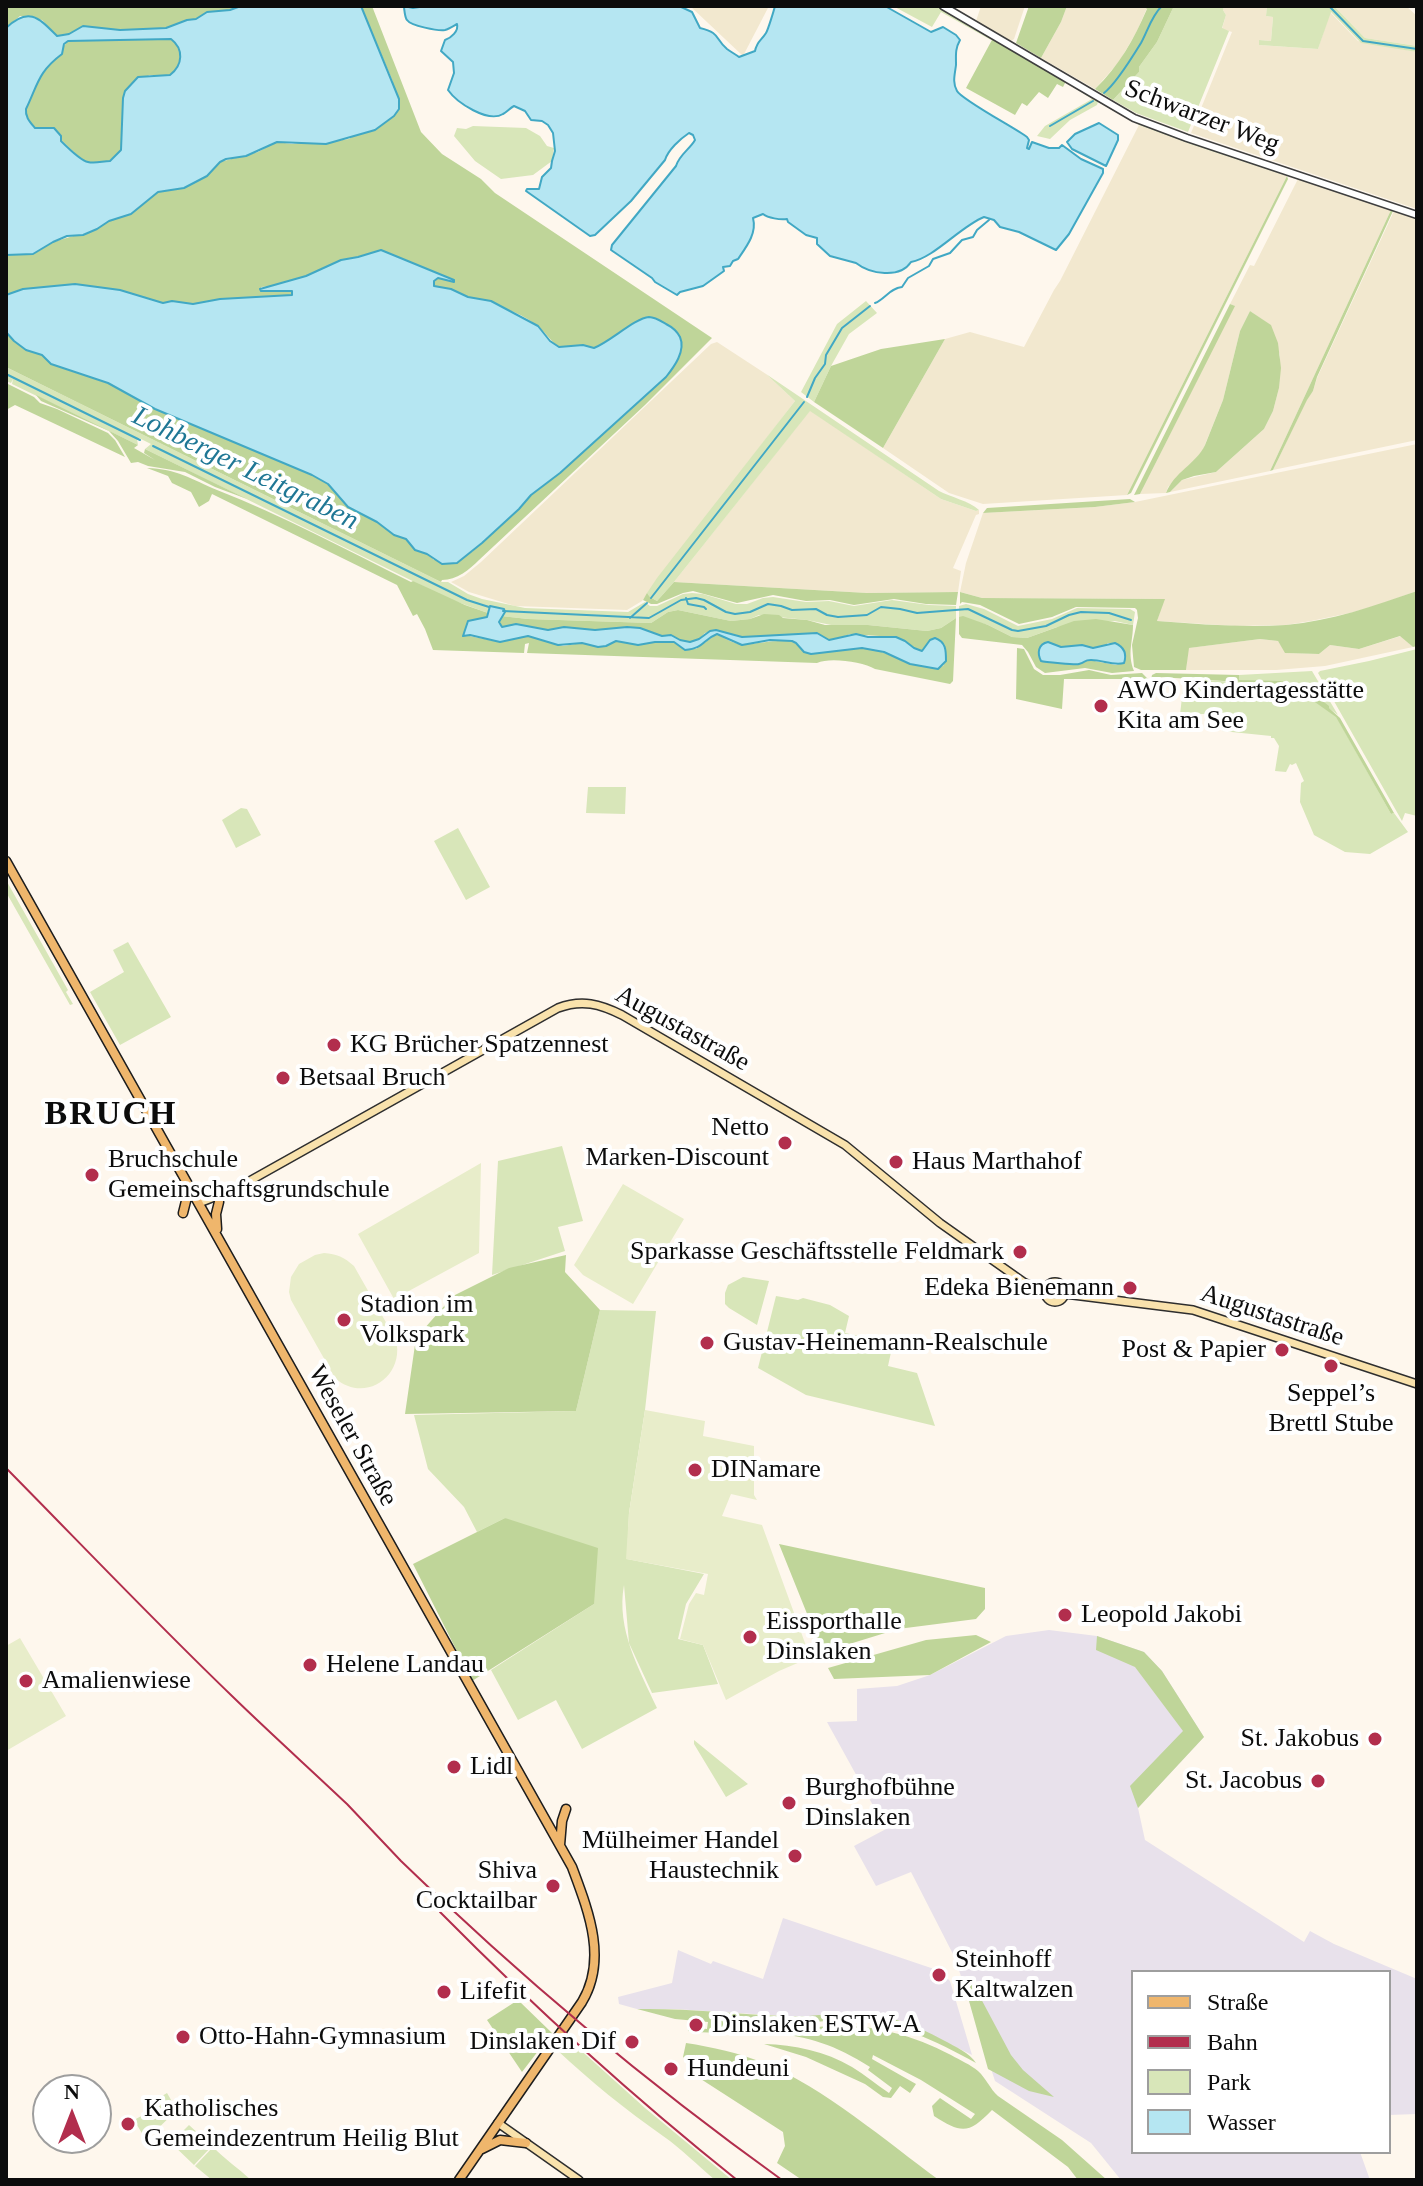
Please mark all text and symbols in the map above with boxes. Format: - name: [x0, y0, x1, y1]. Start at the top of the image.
- street label: Schwarzer Weg: [1120, 73, 1284, 161]
- water label: Lohberger Leitgraben: [127, 400, 363, 538]
- place label: AWO Kindertagesstätte Kita am See: [1117, 675, 1364, 736]
- marker: AWO Kindertagesstätte Kita am See: [1092, 697, 1110, 715]
- street label: Augustastraße: [609, 979, 755, 1079]
- place label: KG Brücher Spatzennest: [350, 1029, 608, 1061]
- marker: KG Brücher Spatzennest: [325, 1036, 343, 1054]
- place label: Betsaal Bruch: [299, 1062, 446, 1094]
- marker: Betsaal Bruch: [274, 1069, 292, 1087]
- district label: BRUCH: [45, 1095, 177, 1135]
- place label: Netto Marken-Discount: [586, 1112, 769, 1174]
- marker: Netto Marken-Discount: [776, 1134, 794, 1152]
- place label: Bruchschule Gemeinschaftsgrundschule: [108, 1144, 390, 1206]
- place label: Haus Marthahof: [912, 1146, 1082, 1178]
- marker: Haus Marthahof: [887, 1153, 905, 1171]
- marker: Bruchschule Gemeinschaftsgrundschule: [83, 1166, 101, 1184]
- place label: Sparkasse Geschäftsstelle Feldmark: [630, 1236, 1004, 1268]
- marker: Sparkasse Geschäftsstelle Feldmark: [1011, 1243, 1029, 1261]
- place label: Edeka Bienemann: [924, 1272, 1114, 1304]
- street label: Augustastraße: [1196, 1278, 1348, 1354]
- marker: Edeka Bienemann: [1121, 1279, 1139, 1297]
- place label: Stadion im Volkspark: [360, 1289, 473, 1350]
- marker: Stadion im Volkspark: [335, 1311, 353, 1329]
- place label: Gustav-Heinemann-Realschule: [723, 1327, 1048, 1359]
- marker: Gustav-Heinemann-Realschule: [698, 1334, 716, 1352]
- place label: Post & Papier: [1122, 1334, 1266, 1366]
- marker: Post & Papier: [1273, 1341, 1291, 1359]
- marker: Seppel’s Brettl Stube: [1322, 1357, 1340, 1375]
- street label: Weseler Straße: [301, 1360, 403, 1512]
- place label: Seppel’s Brettl Stube: [1269, 1378, 1393, 1440]
- place label: DINamare: [711, 1454, 821, 1486]
- marker: DINamare: [686, 1461, 704, 1479]
- place label: Leopold Jakobi: [1081, 1599, 1242, 1631]
- place label: Eissporthalle Dinslaken: [766, 1606, 902, 1668]
- marker: Leopold Jakobi: [1056, 1606, 1074, 1624]
- marker: Eissporthalle Dinslaken: [741, 1628, 759, 1646]
- place label: Helene Landau: [326, 1649, 484, 1681]
- marker: Helene Landau: [301, 1656, 319, 1674]
- place label: Amalienwiese: [42, 1665, 191, 1697]
- marker: Amalienwiese: [17, 1672, 35, 1690]
- place label: St. Jakobus: [1241, 1723, 1359, 1755]
- marker: St. Jakobus: [1366, 1730, 1384, 1748]
- place label: Lidl: [470, 1751, 513, 1783]
- marker: Lidl: [445, 1758, 463, 1776]
- place label: St. Jacobus: [1185, 1765, 1302, 1797]
- place label: Burghofbühne Dinslaken: [805, 1772, 955, 1834]
- marker: St. Jacobus: [1309, 1772, 1327, 1790]
- marker: Burghofbühne Dinslaken: [780, 1794, 798, 1812]
- place label: Mülheimer Handel Haustechnik: [582, 1825, 779, 1886]
- marker: Mülheimer Handel Haustechnik: [786, 1847, 804, 1865]
- place label: Shiva Cocktailbar: [416, 1855, 537, 1916]
- marker: Shiva Cocktailbar: [544, 1877, 562, 1895]
- place label: Steinhoff Kaltwalzen: [955, 1944, 1073, 2006]
- marker: Steinhoff Kaltwalzen: [930, 1966, 948, 1984]
- legend: [1131, 1970, 1391, 2154]
- place label: Lifefit: [460, 1976, 526, 2008]
- marker: Lifefit: [435, 1983, 453, 2001]
- text: Straße: [1207, 1989, 1268, 2015]
- place label: Dinslaken ESTW-A: [712, 2009, 921, 2041]
- marker: Dinslaken ESTW-A: [687, 2016, 705, 2034]
- place label: Otto-Hahn-Gymnasium: [199, 2021, 446, 2053]
- place label: Dinslaken Dif: [469, 2026, 616, 2058]
- marker: Otto-Hahn-Gymnasium: [174, 2028, 192, 2046]
- text: Bahn: [1207, 2029, 1258, 2055]
- marker: Dinslaken Dif: [623, 2033, 641, 2051]
- place label: Hundeuni: [687, 2053, 790, 2085]
- marker: Hundeuni: [662, 2060, 680, 2078]
- text: Park: [1207, 2069, 1251, 2095]
- north arrow: [32, 2074, 112, 2154]
- text: N: [64, 2079, 80, 2104]
- place label: Katholisches Gemeindezentrum Heilig Blut: [144, 2093, 459, 2154]
- text: Wasser: [1207, 2109, 1276, 2135]
- marker: Katholisches Gemeindezentrum Heilig Blut: [119, 2115, 137, 2133]

